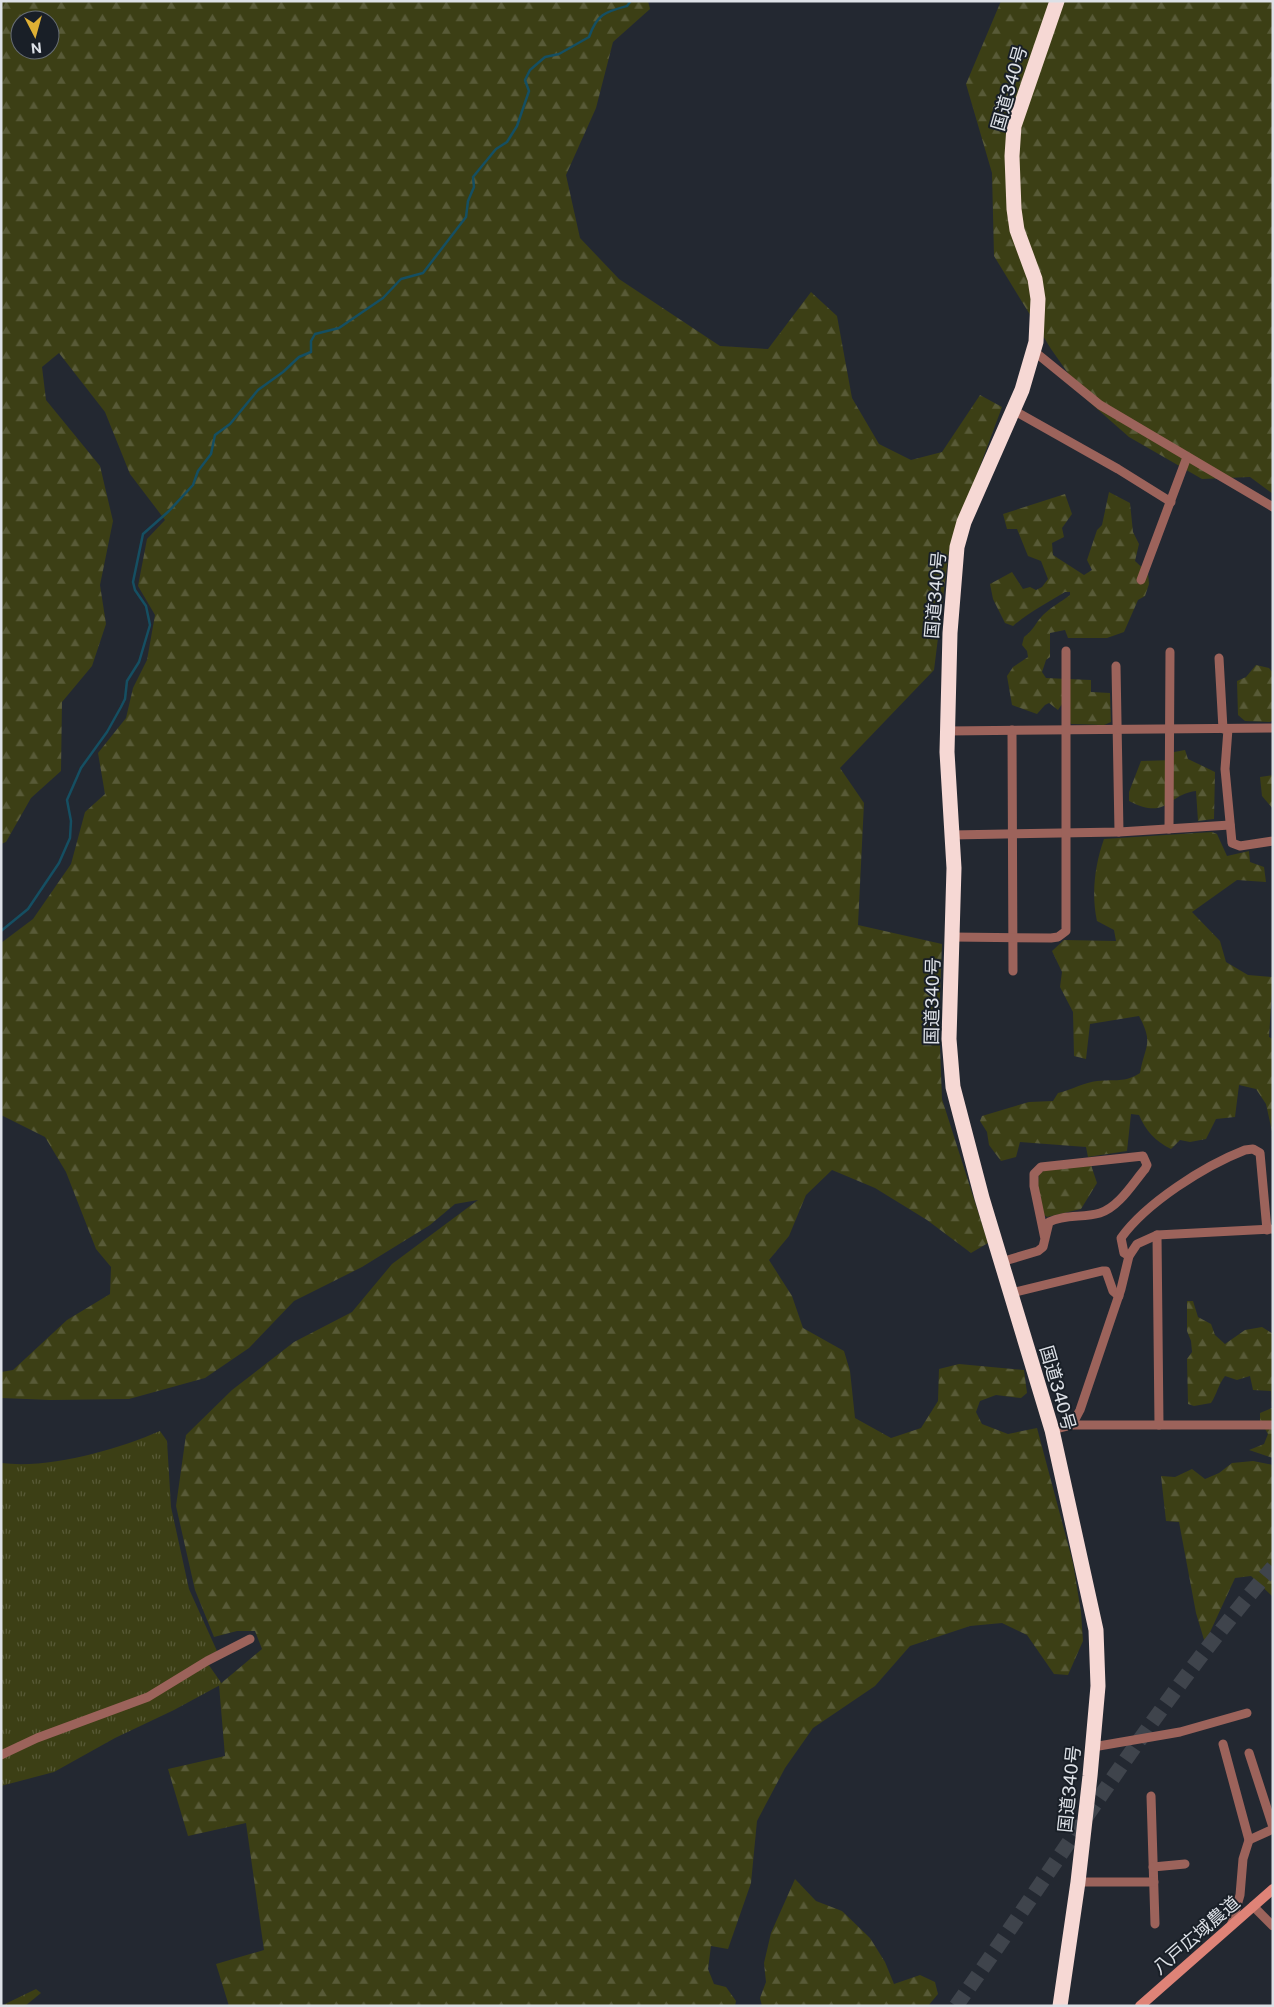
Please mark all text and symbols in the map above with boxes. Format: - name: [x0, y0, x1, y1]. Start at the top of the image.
- north arrow: [10, 10, 60, 60]
- text: N: [30, 39, 43, 56]
- street label: 国道340号: [987, 43, 1031, 133]
- street label: 国道340号: [921, 550, 949, 640]
- street label: 国道340号: [921, 957, 943, 1045]
- street label: 国道340号: [1036, 1343, 1080, 1433]
- street label: 国道340号: [1054, 1744, 1084, 1834]
- street label: 八戸広域農道: [1148, 1892, 1244, 1978]

